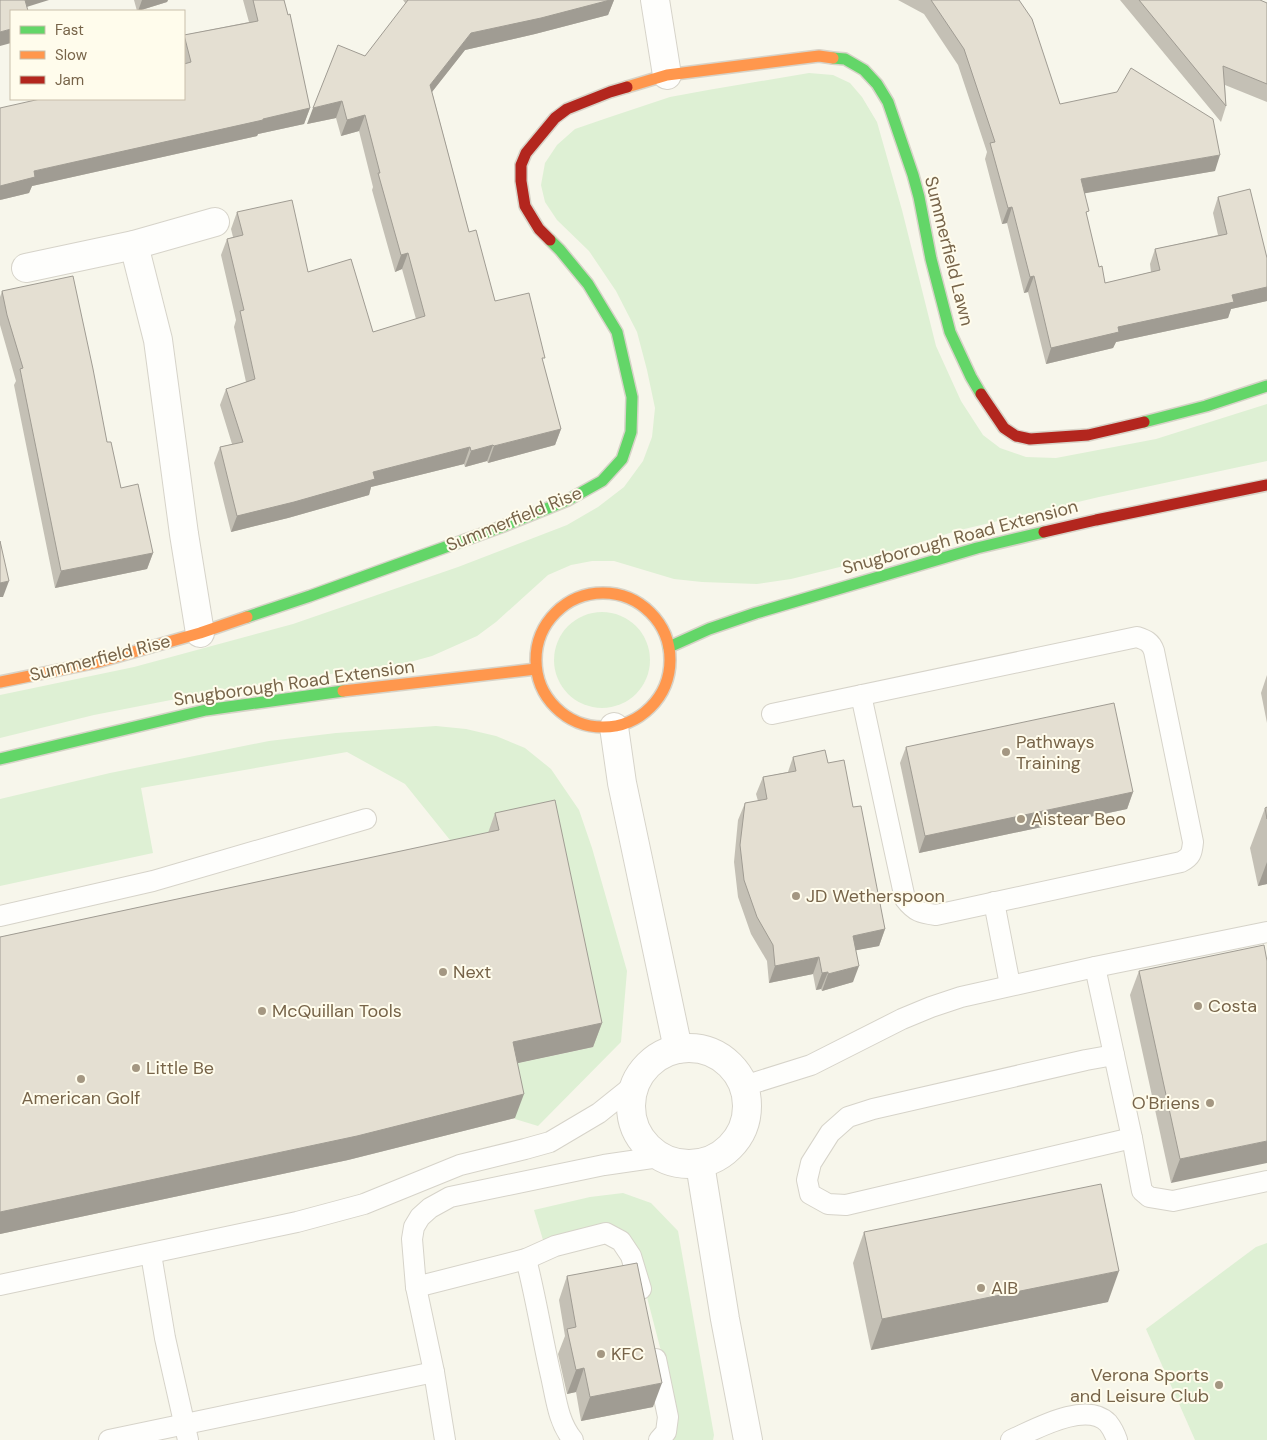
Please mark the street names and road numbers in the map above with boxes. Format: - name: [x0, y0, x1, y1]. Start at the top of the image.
- street label: Summerfield Lawn: [919, 174, 979, 328]
- street label: Summerfield Rise: [443, 481, 585, 557]
- street label: Snugborough Road Extension: [839, 494, 1081, 580]
- street label: Summerfield Rise: [27, 629, 173, 687]
- street label: Snugborough Road Extension: [172, 654, 416, 712]

